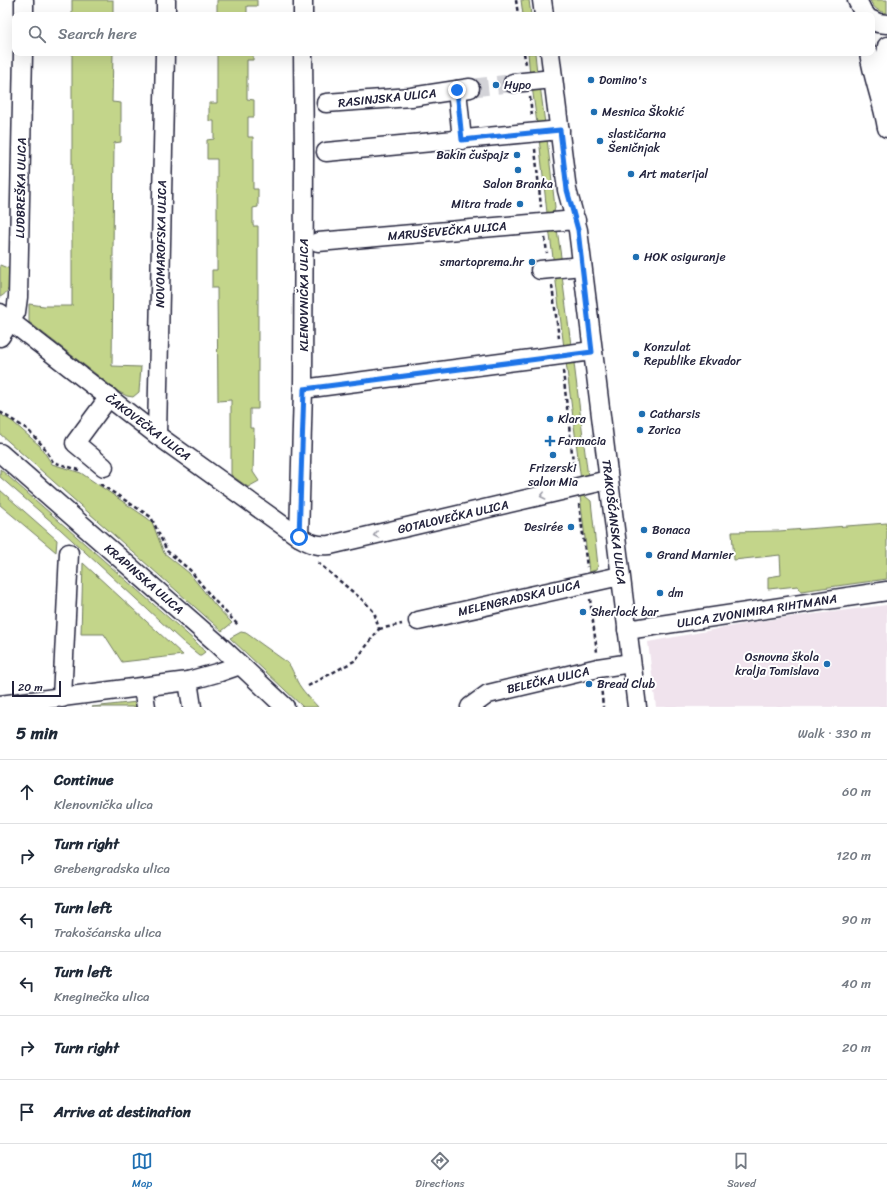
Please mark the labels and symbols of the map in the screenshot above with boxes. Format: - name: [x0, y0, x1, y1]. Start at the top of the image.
- place label: Domino's: [599, 69, 647, 91]
- place label: Hypo: [504, 74, 531, 96]
- marker: Domino's: [586, 75, 596, 85]
- marker: Hypo: [491, 80, 501, 90]
- route end: [448, 81, 466, 99]
- street label: RASINJSKA ULICA: [337, 82, 437, 114]
- place label: Mesnica Škokić: [602, 101, 685, 123]
- marker: Mesnica Škokić: [589, 107, 599, 117]
- place label: slastičarna Šeničnjak: [607, 123, 666, 159]
- marker: slastičarna Šeničnjak: [595, 136, 605, 146]
- street label: LUDBREŠKA ULICA: [9, 137, 33, 238]
- place label: Bakin čušpajz: [436, 144, 509, 166]
- marker: Bakin čušpajz: [512, 150, 522, 160]
- place label: Art materijal: [638, 163, 709, 185]
- marker: Salon Branka: [513, 165, 523, 175]
- marker: Art materijal: [626, 169, 636, 179]
- place label: Salon Branka: [483, 173, 553, 195]
- street label: NOVOMAROFSKA ULICA: [149, 180, 173, 308]
- place label: Mitra trade: [451, 193, 512, 215]
- marker: Mitra trade: [515, 199, 525, 209]
- street label: MARUŠEVEČKA ULICA: [387, 215, 508, 247]
- street label: KLENOVNIČKA ULICA: [293, 238, 315, 352]
- place label: HOK osiguranje: [644, 246, 726, 268]
- place label: smartoprema.hr: [439, 251, 525, 273]
- marker: HOK osiguranje: [631, 252, 641, 262]
- marker: smartoprema.hr: [527, 257, 537, 267]
- place label: Konzulat Republike Ekvador: [644, 336, 742, 372]
- marker: Konzulat Republike Ekvador: [631, 349, 641, 359]
- street label: ČAKOVEČKA ULICA: [100, 387, 196, 467]
- place label: Catharsis: [650, 403, 701, 425]
- place label: Klara: [558, 408, 587, 430]
- marker: Catharsis: [637, 409, 647, 419]
- marker: Klara: [545, 414, 555, 424]
- place label: Zorica: [648, 419, 681, 441]
- marker: Zorica: [635, 425, 645, 435]
- place label: Farmacia: [558, 430, 606, 452]
- marker: Farmacia: [545, 436, 555, 446]
- marker: Frizerski salon Mia: [548, 450, 558, 460]
- place label: Frizerski salon Mia: [527, 457, 578, 493]
- street label: TRAKOŠĆANSKA ULICA: [595, 458, 633, 586]
- one-way arrow: [540, 491, 547, 499]
- street label: GOTALOVEČKA ULICA: [395, 494, 511, 540]
- place label: Desirée: [524, 516, 563, 538]
- place label: Bonaca: [652, 519, 690, 541]
- marker: Desirée: [566, 522, 576, 532]
- marker: Bonaca: [639, 525, 649, 535]
- route start: [290, 528, 308, 546]
- one-way arrow: [373, 530, 379, 538]
- street label: KRAPINSKA ULICA: [99, 538, 189, 620]
- place label: Grand Marnier: [657, 544, 734, 566]
- marker: Grand Marnier: [644, 550, 654, 560]
- street label: MELENGRADSKA ULICA: [456, 573, 583, 623]
- place label: dm: [668, 582, 684, 604]
- street label: ULICA ZVONIMIRA RIHTMANA: [675, 587, 839, 635]
- marker: dm: [655, 588, 665, 598]
- place label: Sherlock bar: [591, 601, 659, 623]
- marker: Sherlock bar: [578, 607, 588, 617]
- place label: Osnovna škola kralja Tomislava: [735, 646, 819, 682]
- marker: Osnovna škola kralja Tomislava: [822, 659, 832, 669]
- street label: BELEČKA ULICA: [505, 660, 592, 700]
- place label: Bread Club: [597, 673, 655, 695]
- scale bar: [12, 679, 61, 698]
- marker: Bread Club: [584, 679, 594, 689]

